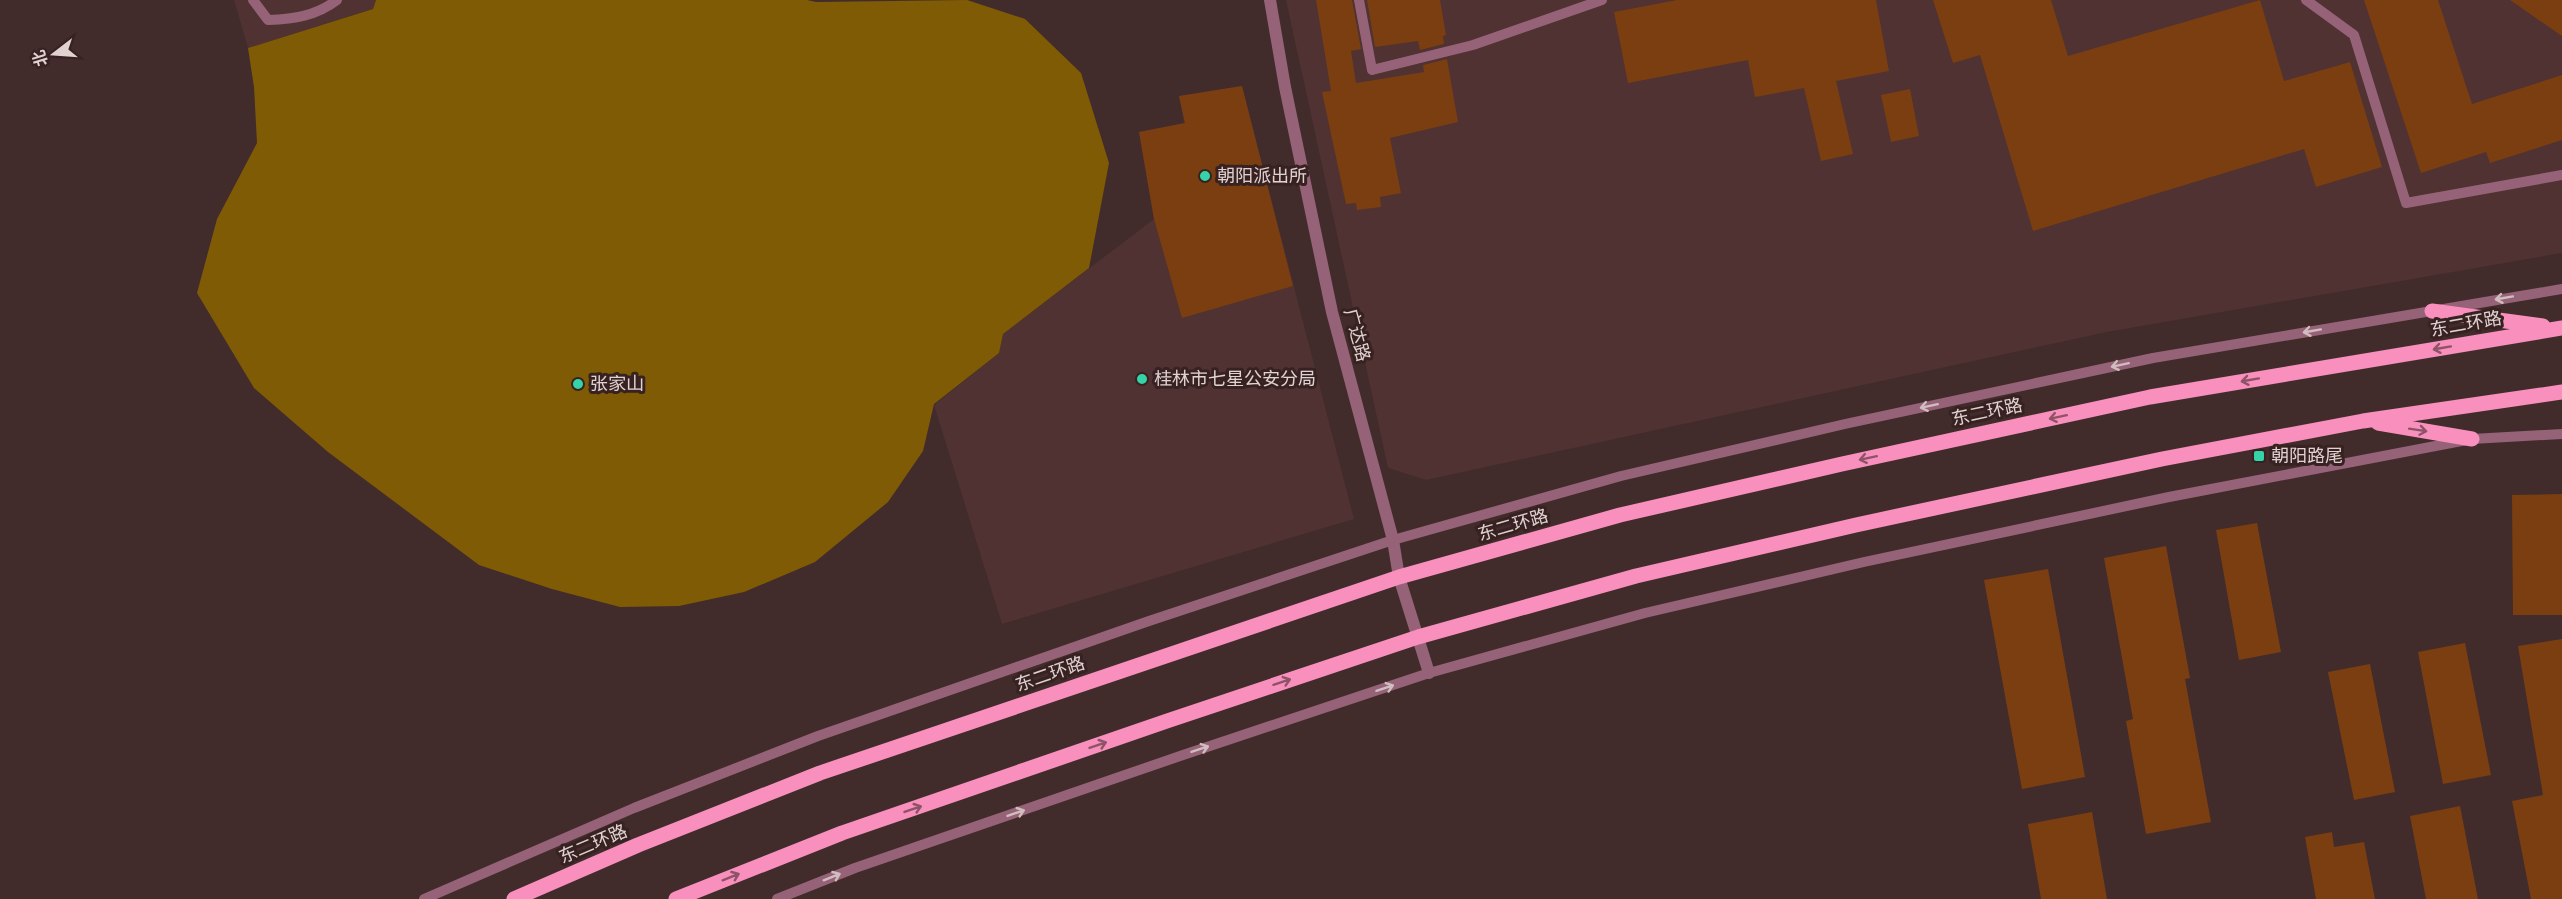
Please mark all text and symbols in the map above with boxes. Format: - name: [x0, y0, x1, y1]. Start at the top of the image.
- north arrow: [24, 24, 84, 84]
- text: 北: [30, 48, 51, 68]
- place label: 朝阳派出所: [1217, 166, 1307, 186]
- marker: 朝阳派出所: [1198, 169, 1212, 183]
- one-way arrow: [2495, 293, 2515, 304]
- street label: 广达路: [1340, 306, 1374, 364]
- street label: 东二环路: [2429, 308, 2503, 340]
- one-way arrow: [2303, 326, 2322, 337]
- one-way arrow: [2433, 343, 2453, 354]
- one-way arrow: [2111, 360, 2130, 371]
- place label: 桂林市七星公安分局: [1154, 369, 1316, 389]
- marker: 桂林市七星公安分局: [1135, 372, 1149, 386]
- place label: 张家山: [590, 374, 644, 394]
- one-way arrow: [2241, 375, 2260, 386]
- marker: 张家山: [571, 377, 585, 391]
- street label: 东二环路: [1950, 395, 2024, 429]
- one-way arrow: [1920, 401, 1940, 412]
- one-way arrow: [2049, 412, 2069, 423]
- one-way arrow: [2407, 425, 2427, 436]
- place label: 朝阳路尾: [2271, 446, 2343, 466]
- marker: 朝阳路尾: [2252, 449, 2266, 463]
- one-way arrow: [1859, 453, 1878, 464]
- street label: 东二环路: [1476, 505, 1550, 545]
- street label: 东二环路: [1013, 653, 1087, 695]
- one-way arrow: [1272, 676, 1291, 687]
- one-way arrow: [1375, 682, 1394, 693]
- one-way arrow: [1088, 739, 1107, 750]
- one-way arrow: [1190, 743, 1209, 754]
- one-way arrow: [903, 802, 922, 813]
- one-way arrow: [1006, 806, 1024, 817]
- street label: 东二环路: [556, 821, 630, 867]
- one-way arrow: [721, 871, 740, 882]
- one-way arrow: [822, 871, 840, 882]

